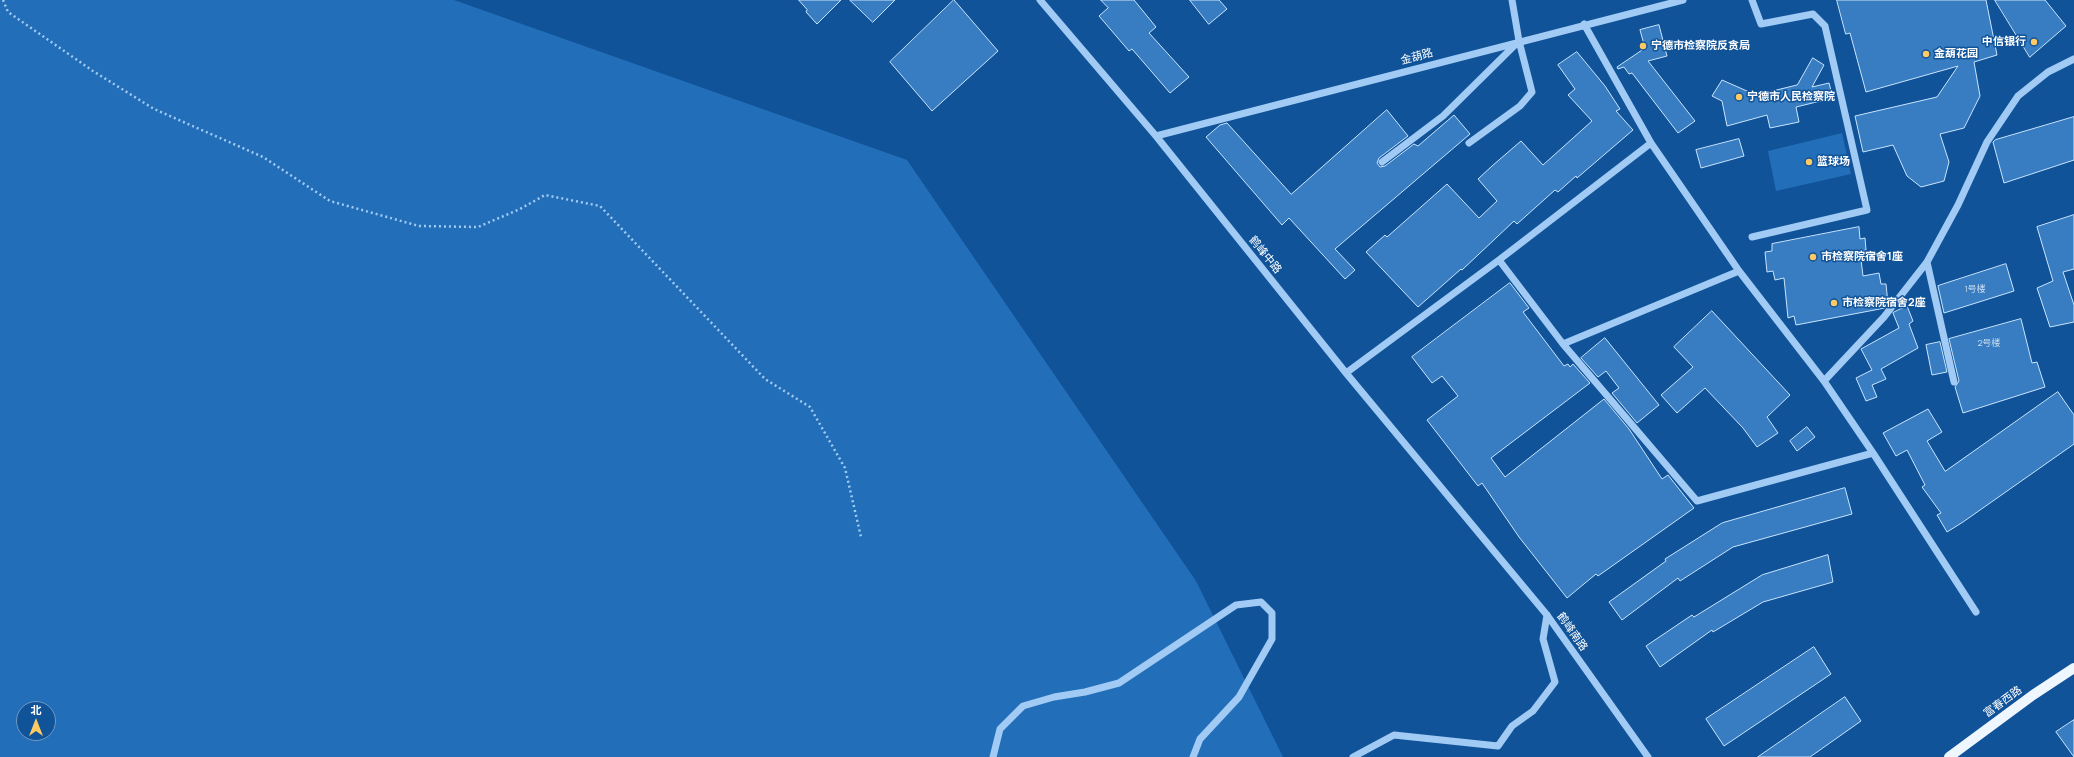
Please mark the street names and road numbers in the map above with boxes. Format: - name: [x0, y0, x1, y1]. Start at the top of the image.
- street label: 金葫路: [1399, 46, 1435, 68]
- street label: 鹤峰中路: [1246, 234, 1284, 276]
- street label: 鹤峰南路: [1554, 610, 1590, 654]
- street label: 富春西路: [1981, 684, 2025, 720]

